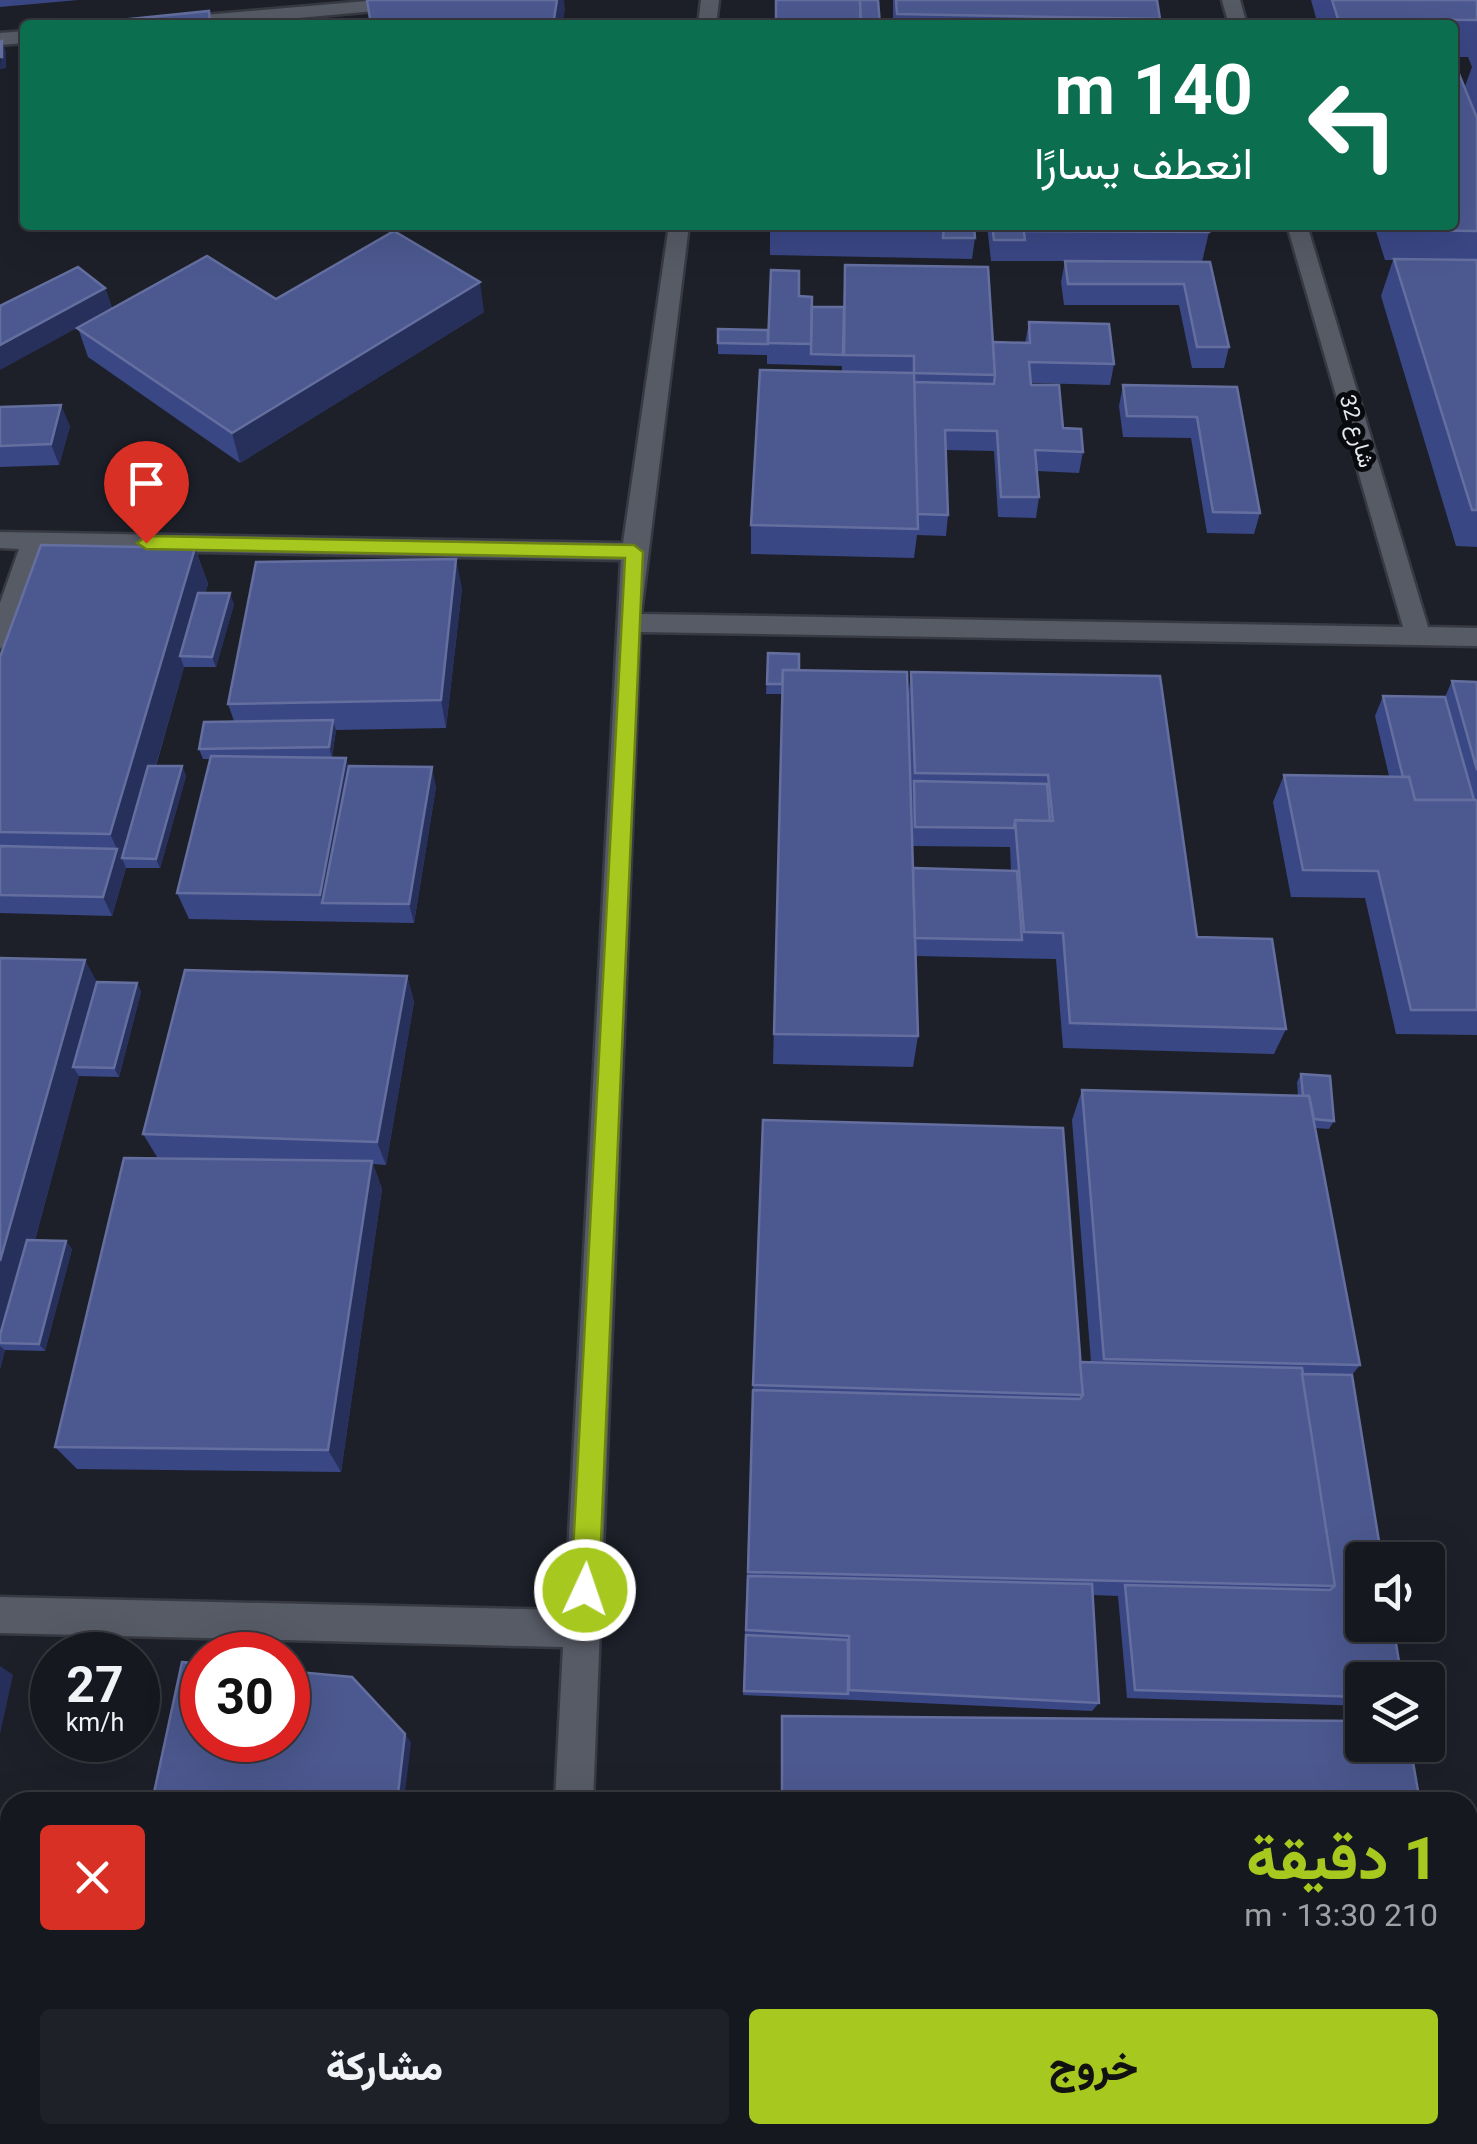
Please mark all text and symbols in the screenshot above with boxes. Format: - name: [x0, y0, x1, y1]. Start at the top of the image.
- text: 140 m: [1054, 49, 1253, 131]
- icon: left: [1288, 60, 1418, 190]
- text: انعطف يسارًا: [1034, 137, 1253, 190]
- street label: شارع 32: [1333, 392, 1379, 471]
- pin: [104, 441, 189, 544]
- icon: arrive: [119, 456, 174, 511]
- position arrow: [533, 1538, 637, 1642]
- map controls: [1345, 1542, 1445, 1762]
- button: sound: [1345, 1542, 1445, 1642]
- speed limit sign: 30: [180, 1632, 310, 1762]
- text: 27: [66, 1656, 124, 1714]
- button: layers: [1345, 1662, 1445, 1762]
- text: km/h: [66, 1708, 124, 1737]
- text: 1 دقيقة: [1246, 1823, 1438, 1894]
- button: close: [40, 1825, 145, 1930]
- text: 210 m · 13:30: [1244, 1896, 1438, 1934]
- button: مشاركة: [40, 2009, 729, 2124]
- button: خروج: [749, 2009, 1438, 2124]

